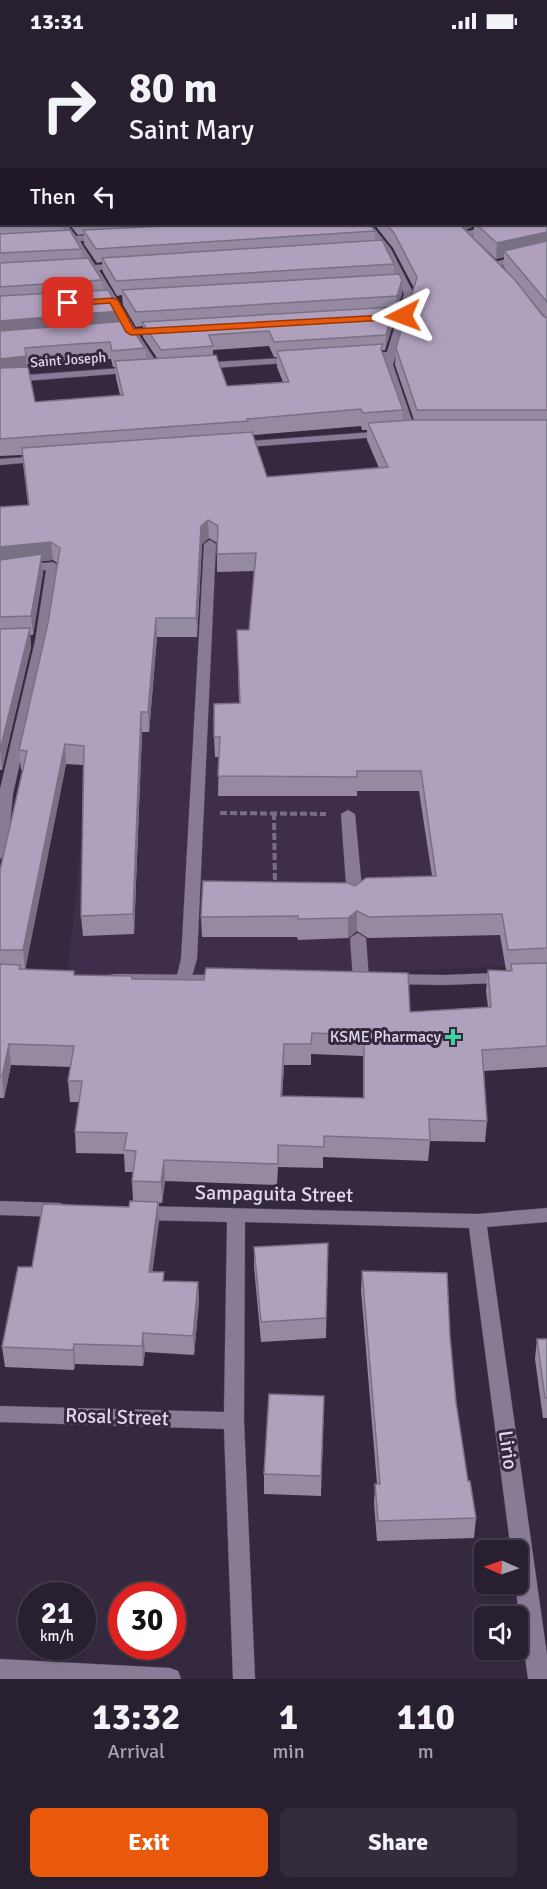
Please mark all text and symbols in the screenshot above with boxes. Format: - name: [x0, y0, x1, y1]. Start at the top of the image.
- text: 13:31: [30, 8, 84, 35]
- text: 80 m: [129, 63, 218, 114]
- icon: right: [30, 66, 108, 144]
- text: Saint Mary: [129, 114, 254, 147]
- icon: left: [88, 180, 121, 213]
- text: Then: [30, 183, 76, 210]
- pin: [42, 277, 93, 328]
- position arrow: [371, 284, 435, 348]
- icon: arrive: [51, 286, 84, 319]
- street label: Saint Joseph: [29, 349, 107, 371]
- place label: KSME Pharmacy: [330, 1027, 442, 1047]
- marker: KSME Pharmacy: [446, 1030, 460, 1044]
- street label: Sampaguita Street: [195, 1180, 353, 1208]
- street label: Rosal Street: [65, 1403, 169, 1431]
- street label: Lirio: [493, 1429, 523, 1471]
- north arrow: [474, 1540, 528, 1594]
- map controls: [474, 1540, 528, 1660]
- speed limit sign: 30: [108, 1582, 186, 1660]
- text: 21: [41, 1595, 73, 1632]
- button: sound: [474, 1606, 528, 1660]
- text: km/h: [40, 1627, 74, 1645]
- text: 13:32: [92, 1695, 180, 1740]
- text: 1: [279, 1695, 298, 1740]
- text: 110: [397, 1695, 455, 1740]
- text: Arrival: [107, 1739, 165, 1764]
- text: min: [272, 1739, 305, 1764]
- text: m: [418, 1739, 434, 1764]
- button: Exit: [30, 1808, 268, 1877]
- button: Share: [280, 1808, 517, 1877]

